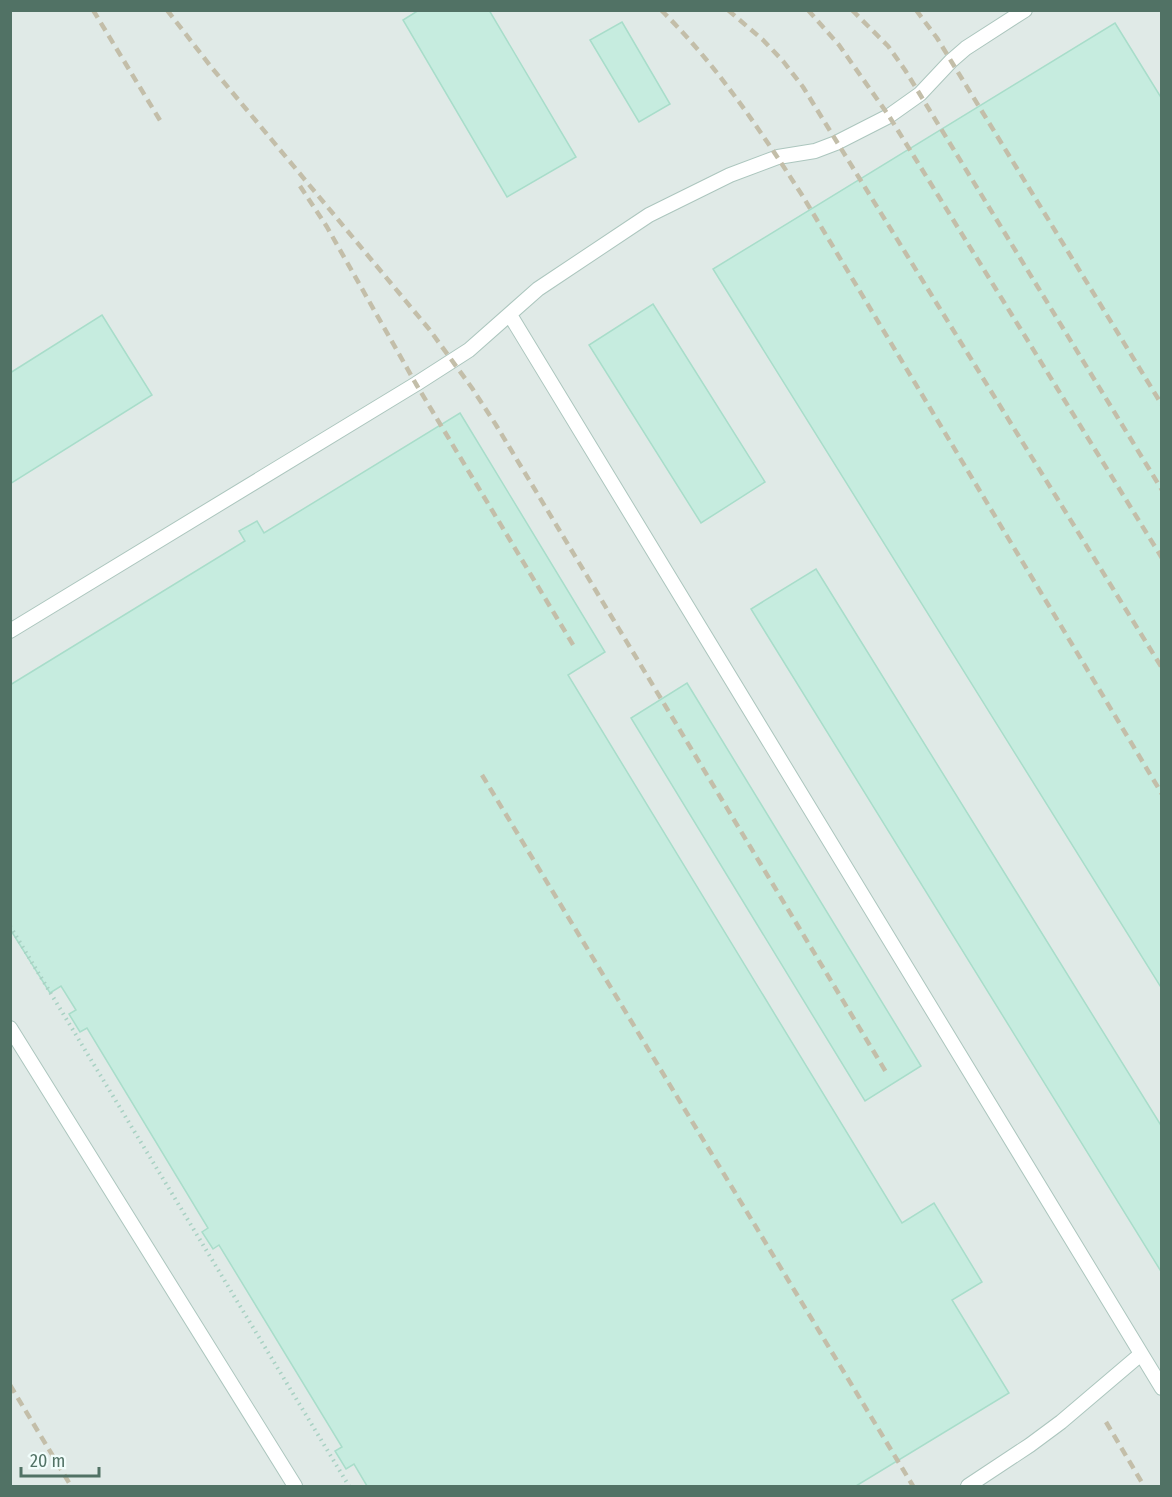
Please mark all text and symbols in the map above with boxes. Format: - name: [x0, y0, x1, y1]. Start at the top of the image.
- scale bar: [21, 1440, 99, 1478]
- text: 20 m: [30, 1450, 65, 1472]

